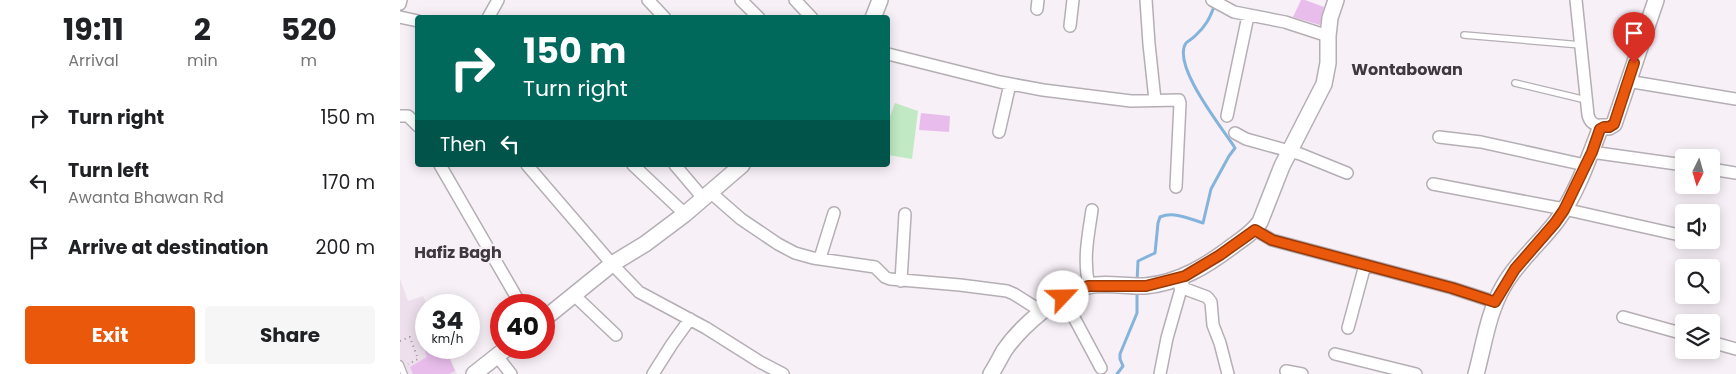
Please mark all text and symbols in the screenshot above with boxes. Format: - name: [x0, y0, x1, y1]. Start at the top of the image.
- text: 19:11: [63, 8, 124, 51]
- text: 2: [194, 8, 211, 51]
- text: 520: [281, 8, 337, 51]
- pin: [1613, 12, 1655, 63]
- icon: arrive: [1620, 19, 1648, 47]
- text: 150 m: [523, 26, 626, 75]
- icon: right: [440, 35, 505, 100]
- text: Arrival: [68, 49, 119, 72]
- text: min: [187, 49, 218, 72]
- text: m: [301, 49, 317, 72]
- district label: Wontabowan: [1351, 58, 1463, 81]
- text: Turn right: [523, 73, 628, 104]
- icon: right: [25, 104, 53, 132]
- text: Turn right: [68, 104, 164, 131]
- text: 150 m: [320, 104, 375, 131]
- icon: left: [496, 130, 524, 158]
- text: Then: [440, 131, 486, 158]
- north arrow: [1675, 149, 1720, 194]
- map controls: [1675, 149, 1720, 359]
- text: Turn left: [68, 157, 149, 184]
- icon: left: [25, 169, 53, 197]
- text: 170 m: [322, 169, 375, 196]
- text: Awanta Bhawan Rd: [68, 186, 224, 209]
- button: sound: [1675, 204, 1720, 249]
- icon: arrive: [25, 234, 53, 262]
- text: Arrive at destination: [68, 234, 269, 261]
- text: 200 m: [316, 234, 375, 261]
- district label: Hafiz Bagh: [414, 241, 502, 264]
- button: search: [1675, 259, 1720, 304]
- position arrow: [1036, 270, 1088, 322]
- speed limit sign: 40: [490, 294, 555, 359]
- text: 34: [431, 303, 464, 338]
- button: Exit: [25, 306, 195, 364]
- button: Share: [205, 306, 375, 364]
- button: layers: [1675, 314, 1720, 359]
- text: km/h: [432, 330, 463, 347]

